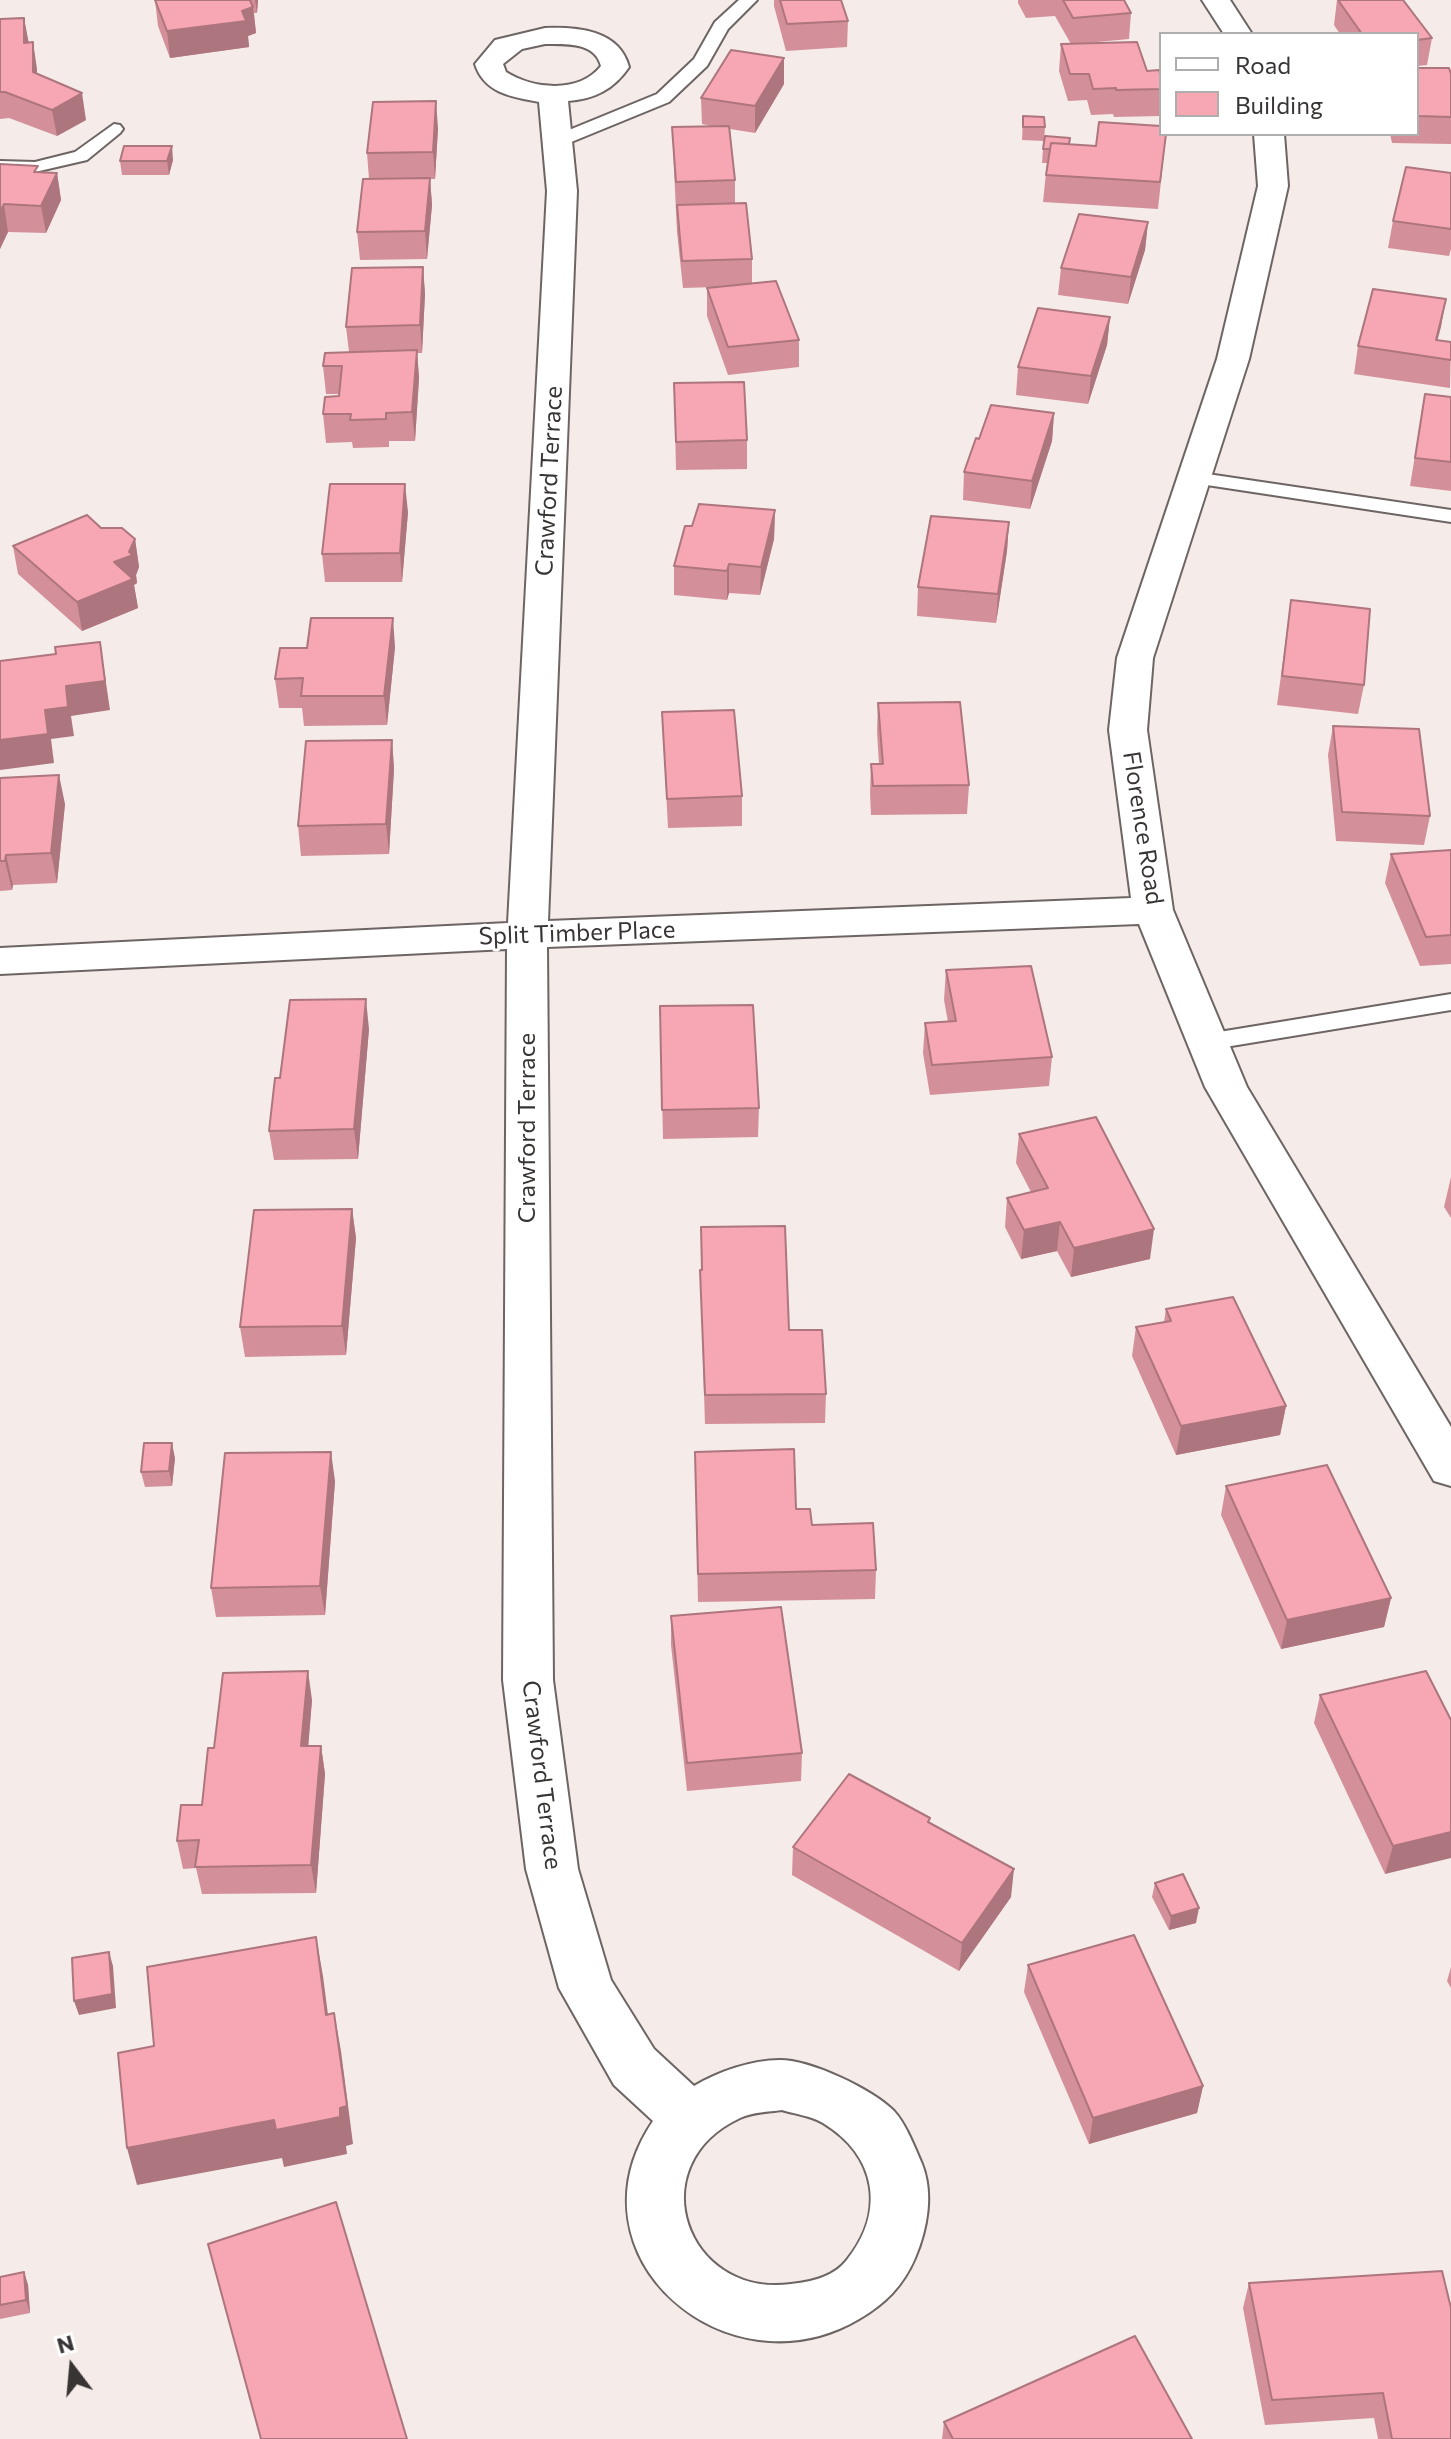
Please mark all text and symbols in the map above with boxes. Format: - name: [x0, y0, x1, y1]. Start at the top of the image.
- legend: [1159, 32, 1419, 136]
- text: Road: [1235, 50, 1291, 79]
- text: Building: [1235, 90, 1323, 119]
- street label: Crawford Terrace: [530, 385, 568, 577]
- street label: Florence Road: [1117, 749, 1169, 907]
- street label: Split Timber Place: [478, 915, 676, 951]
- street label: Crawford Terrace: [513, 1033, 541, 1223]
- street label: Crawford Terrace: [516, 1679, 568, 1871]
- north arrow: [32, 2327, 112, 2407]
- text: N: [54, 2328, 77, 2359]

